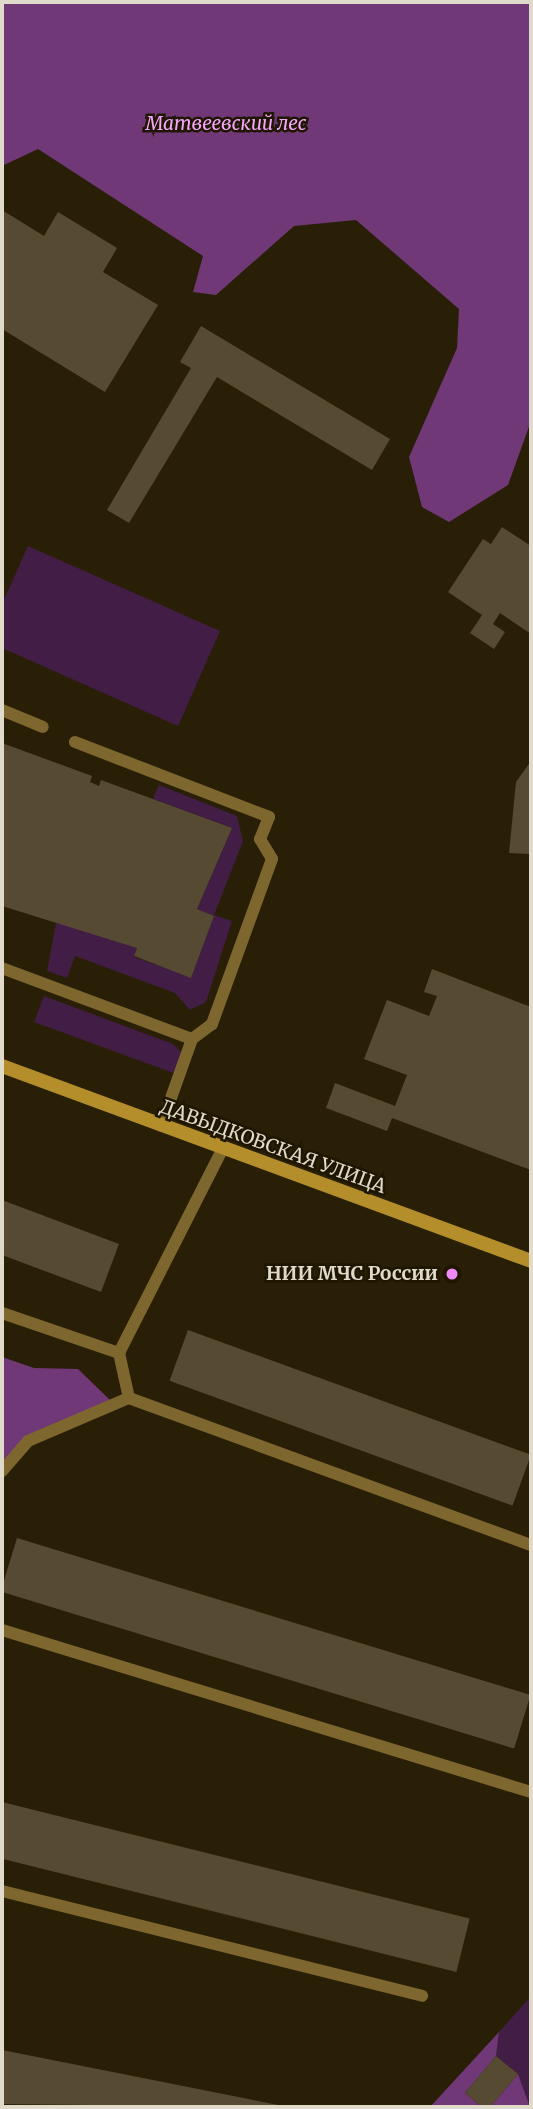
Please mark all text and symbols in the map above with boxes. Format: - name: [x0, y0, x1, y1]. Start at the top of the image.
- park label: Матвеевский лес: [146, 113, 306, 135]
- street label: ДАВЫДКОВСКАЯ УЛИЦА: [157, 1095, 389, 1199]
- place label: НИИ МЧС России: [266, 1263, 438, 1285]
- marker: НИИ МЧС России: [444, 1266, 460, 1282]

